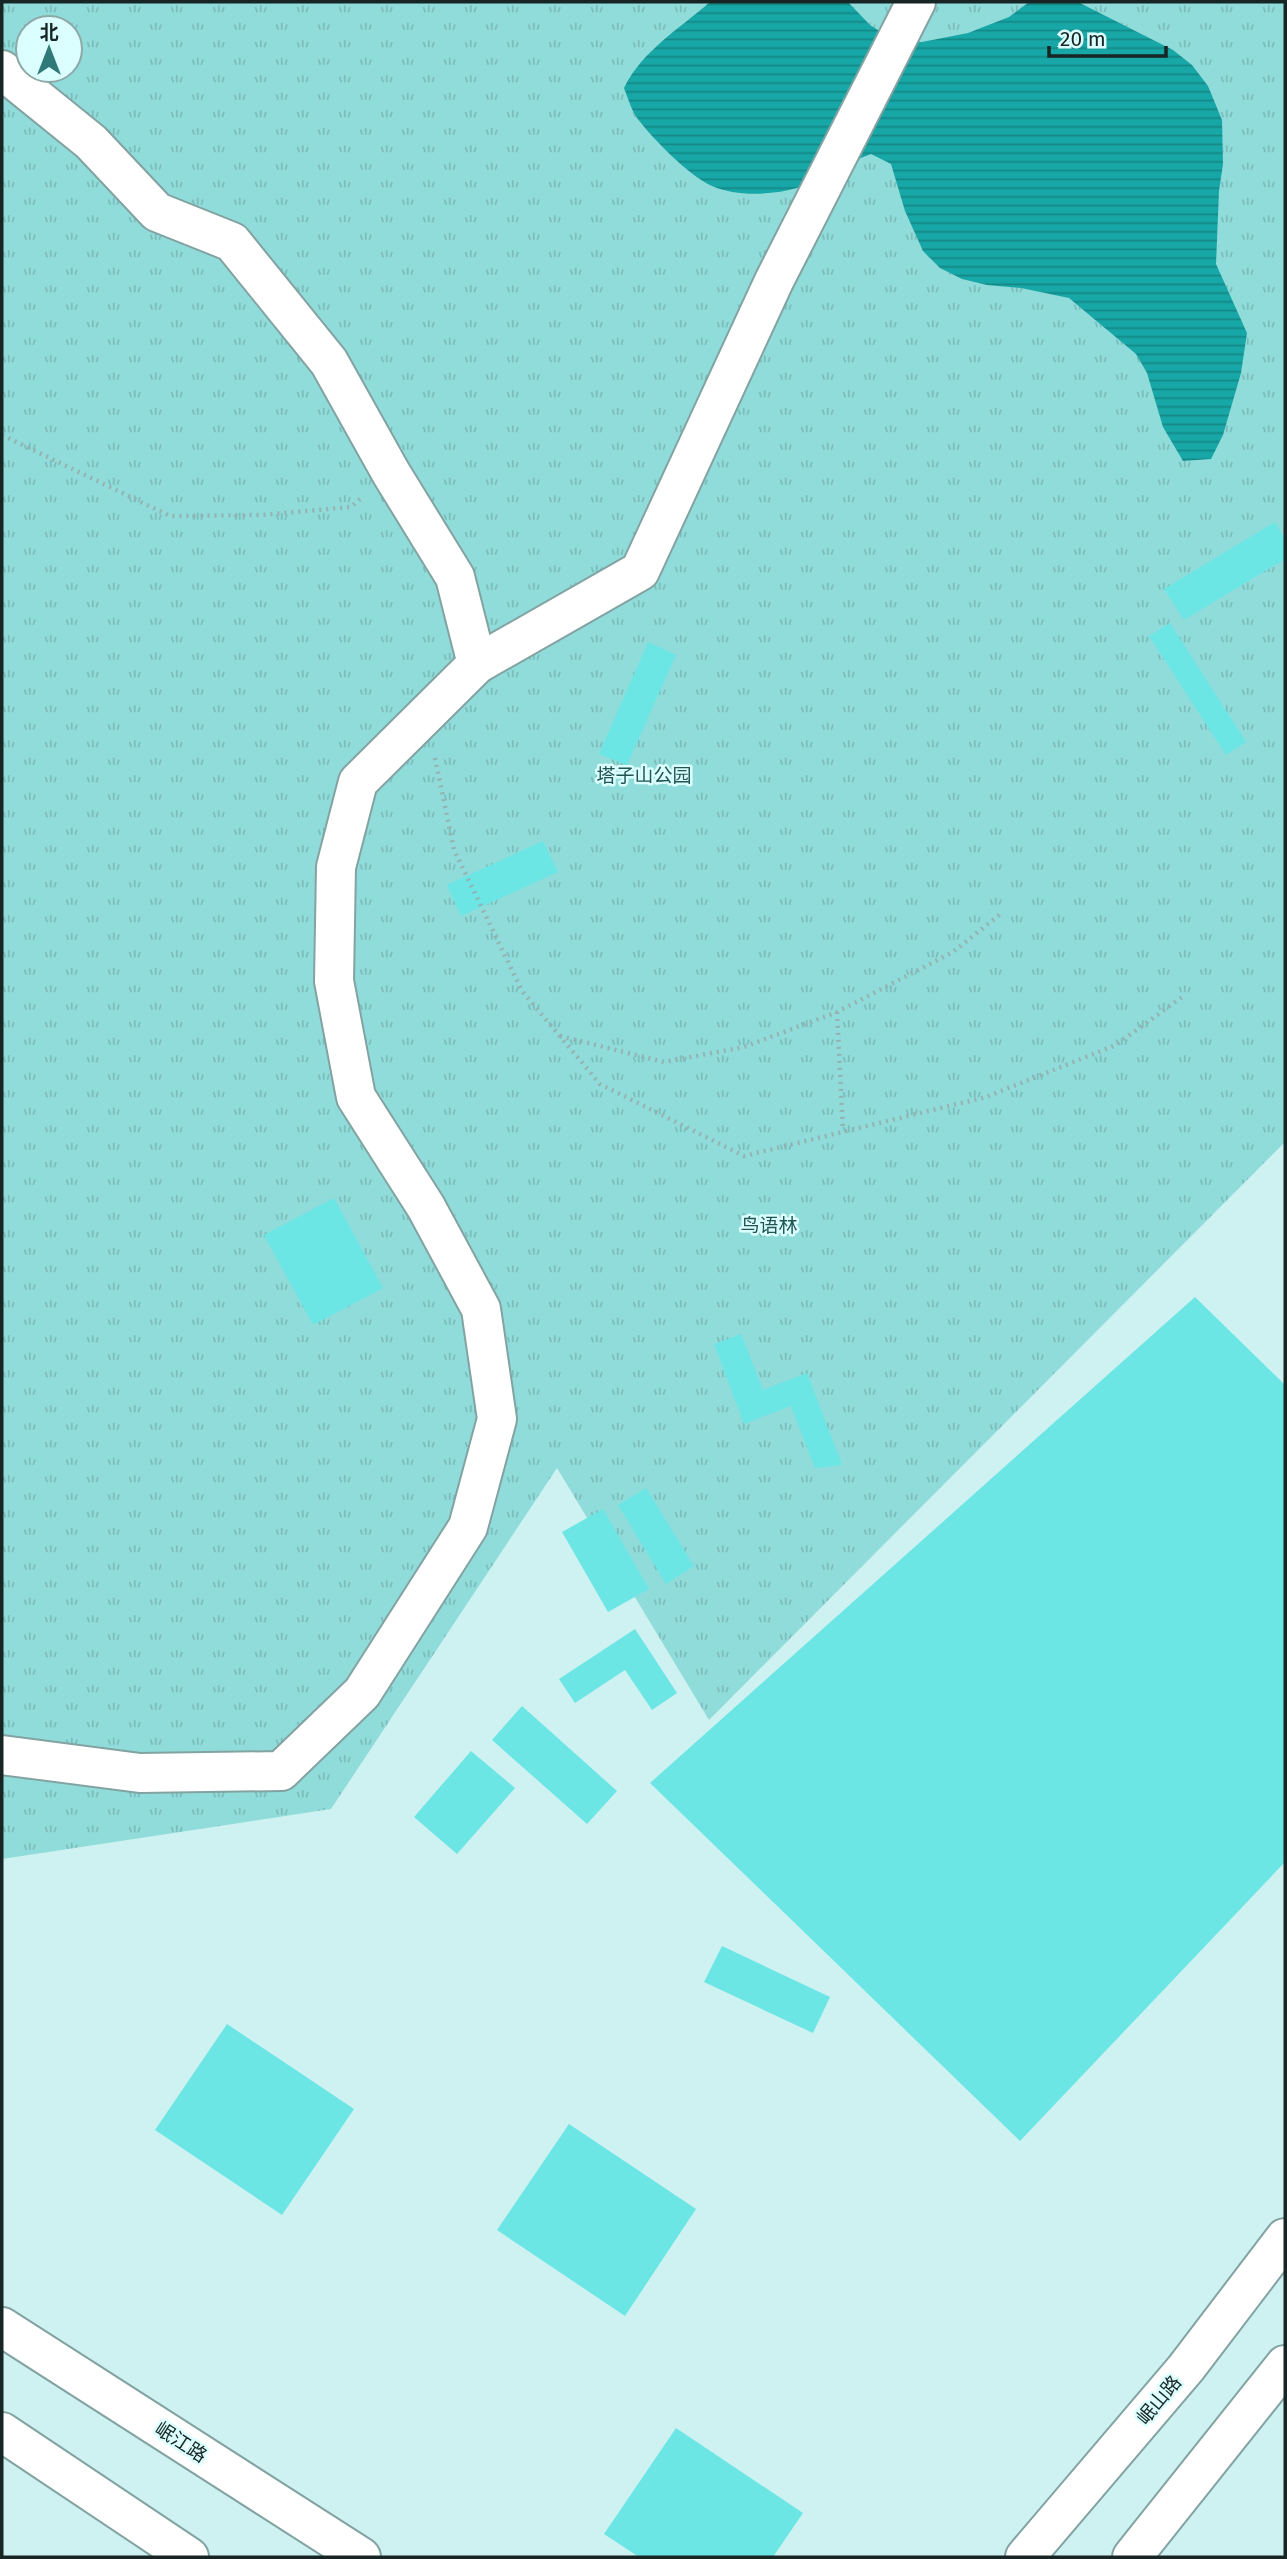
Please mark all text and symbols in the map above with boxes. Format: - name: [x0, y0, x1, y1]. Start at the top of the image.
- north arrow: [14, 14, 84, 84]
- scale bar: [1049, 14, 1166, 58]
- text: 北: [39, 21, 59, 44]
- text: 20 m: [1060, 26, 1106, 52]
- park label: 塔子山公园: [596, 764, 692, 787]
- park label: 鸟语林: [740, 1214, 798, 1237]
- street label: 岷山路: [1132, 2371, 1186, 2429]
- street label: 岷江路: [151, 2417, 211, 2467]

